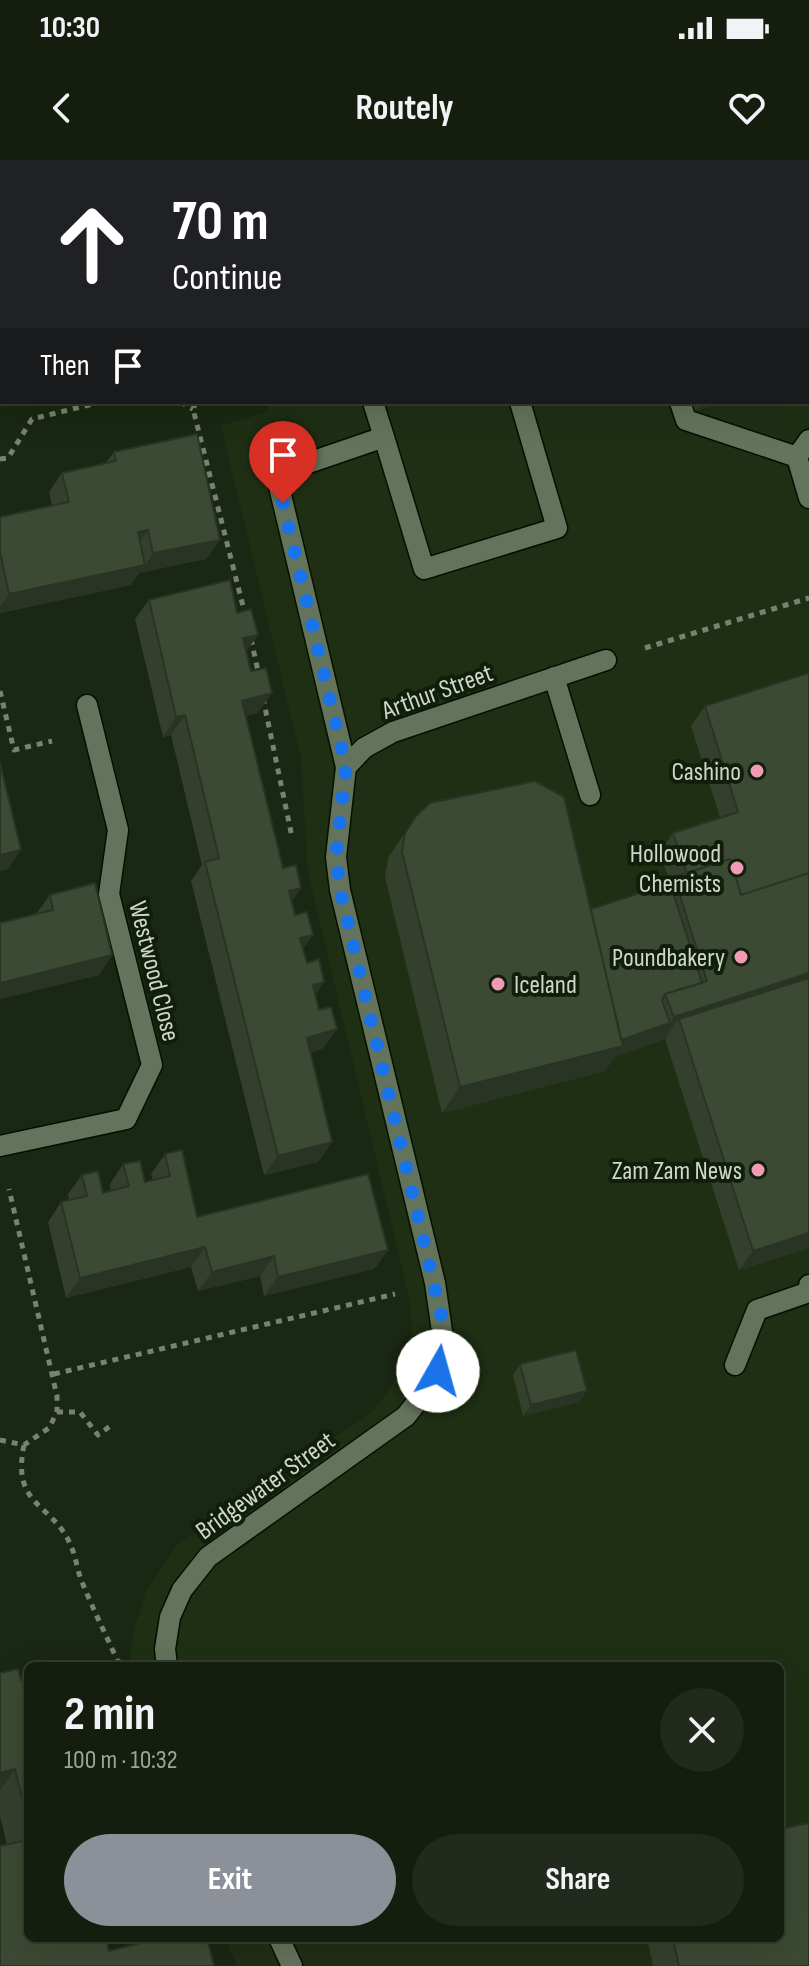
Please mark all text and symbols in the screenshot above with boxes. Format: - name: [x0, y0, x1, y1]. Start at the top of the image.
- text: 10:30: [40, 10, 100, 46]
- icon: back: [40, 86, 84, 130]
- icon: heart: [725, 86, 769, 130]
- text: Routely: [355, 87, 454, 130]
- text: 70 m: [172, 189, 269, 256]
- icon: ahead: [40, 192, 144, 296]
- text: Continue: [172, 257, 282, 300]
- icon: arrive: [106, 344, 150, 388]
- text: Then: [40, 348, 90, 384]
- pin: [249, 421, 317, 503]
- icon: arrive: [261, 433, 305, 477]
- street label: Arthur Street: [377, 658, 497, 727]
- place label: Cashino: [672, 757, 741, 788]
- marker: Cashino: [748, 762, 766, 780]
- place label: Hollowood Chemists: [630, 839, 721, 900]
- marker: Hollowood Chemists: [728, 859, 746, 877]
- street label: Westwood Close: [121, 898, 186, 1045]
- place label: Poundbakery: [612, 943, 725, 974]
- marker: Poundbakery: [732, 948, 750, 966]
- place label: Iceland: [514, 970, 577, 1001]
- marker: Iceland: [489, 975, 507, 993]
- place label: Zam Zam News: [612, 1156, 742, 1187]
- marker: Zam Zam News: [749, 1161, 767, 1179]
- position arrow: [396, 1329, 480, 1413]
- street label: Bridgewater Street: [190, 1425, 341, 1547]
- text: 2 min: [64, 1686, 155, 1743]
- button: close: [660, 1688, 744, 1772]
- text: 100 m · 10:32: [64, 1745, 178, 1776]
- button: Exit: [64, 1834, 396, 1926]
- button: Share: [412, 1834, 744, 1926]

